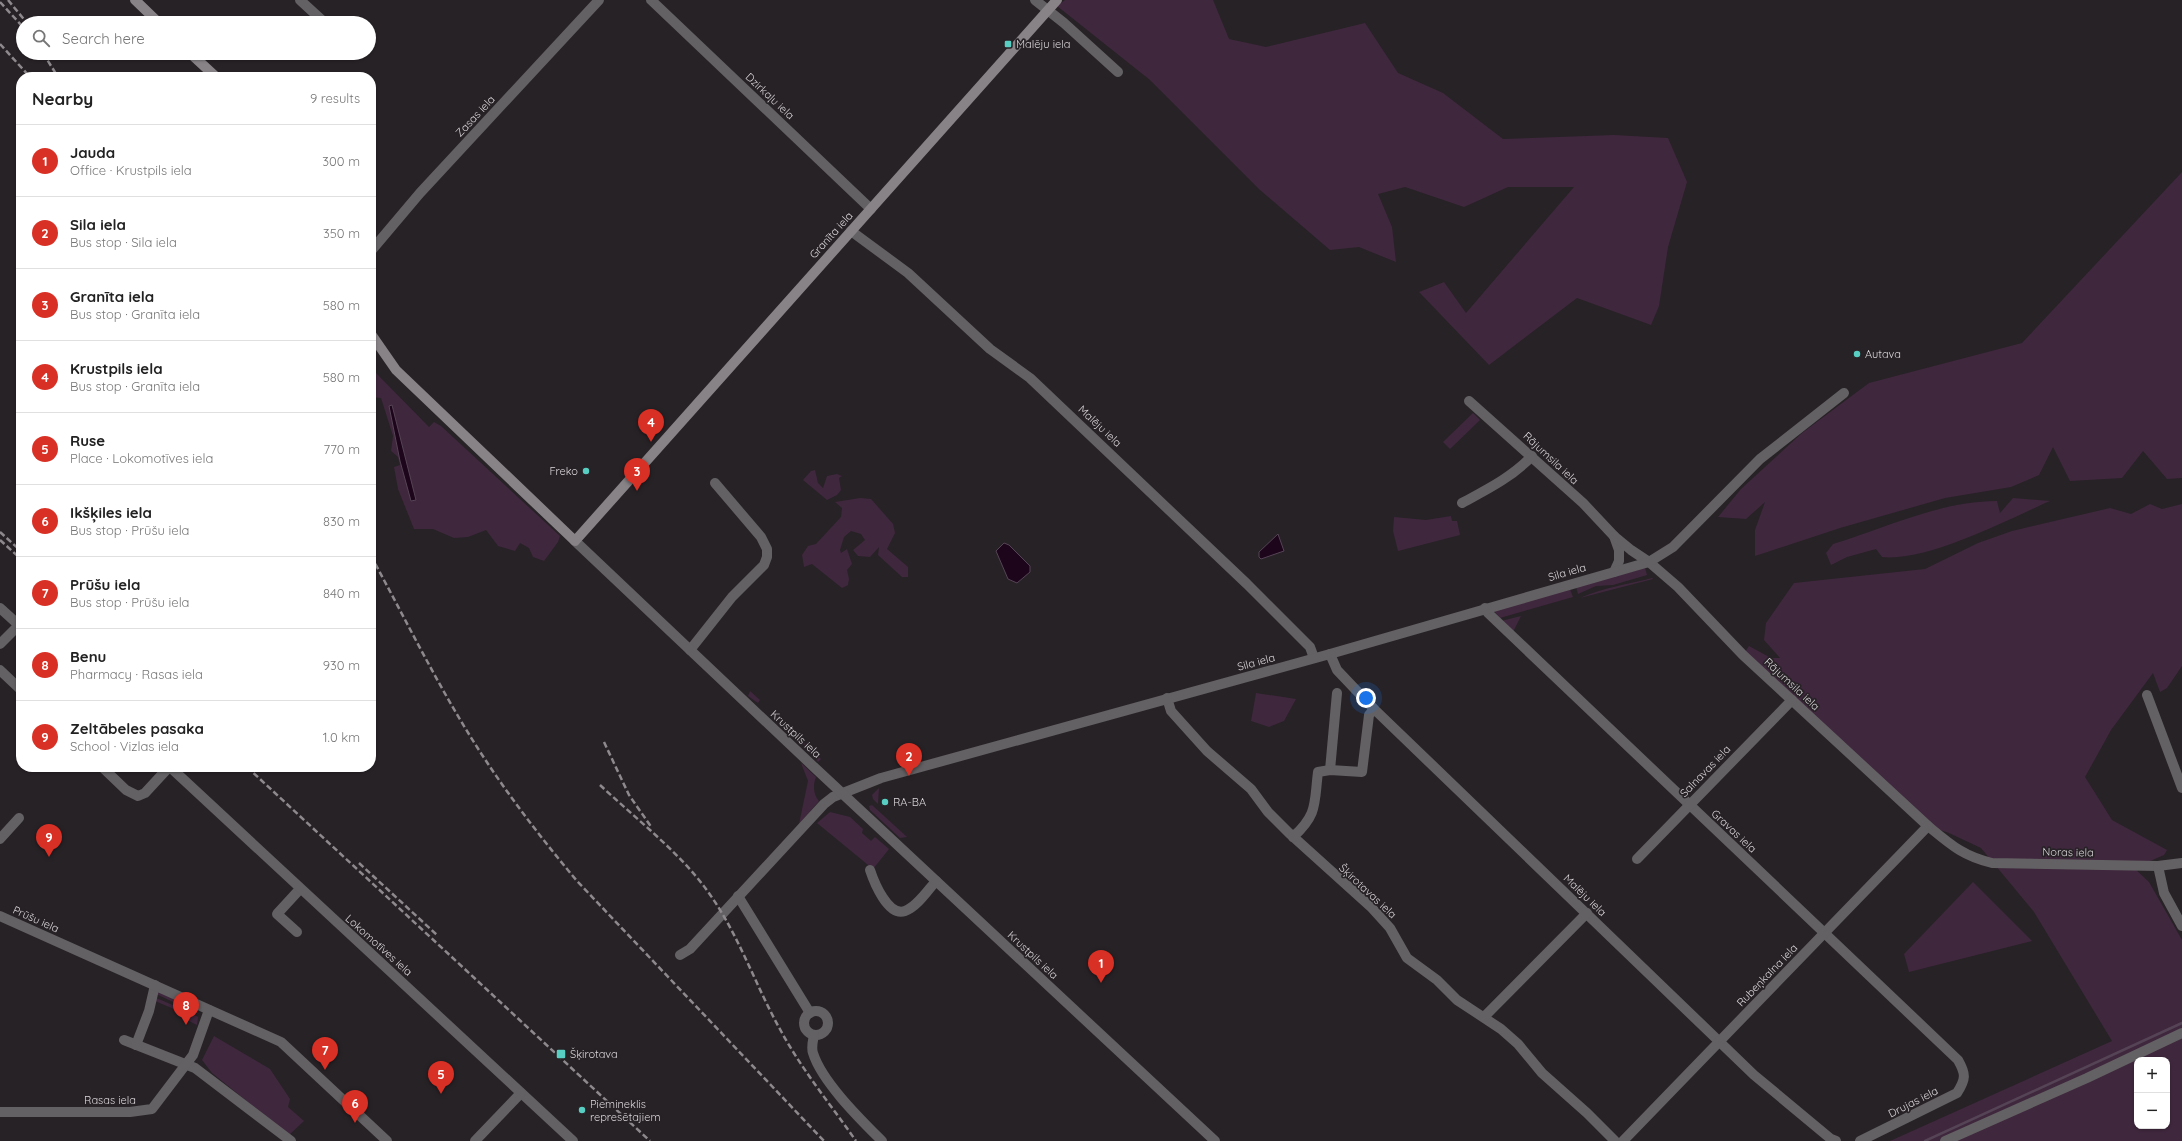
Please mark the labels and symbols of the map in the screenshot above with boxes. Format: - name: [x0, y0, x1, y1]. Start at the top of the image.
- place label: Malēju iela: [1016, 37, 1070, 51]
- marker: Malēju iela: [1003, 39, 1013, 49]
- street label: Dzirkaļu iela: [743, 70, 797, 122]
- street label: Zasas iela: [452, 92, 498, 140]
- street label: Granīta iela: [806, 209, 856, 261]
- place label: Autava: [1865, 347, 1901, 361]
- marker: Autava: [1852, 349, 1862, 359]
- street label: Malēju iela: [1075, 402, 1125, 450]
- pin: 4: [638, 409, 664, 442]
- street label: Rājumsila iela: [1520, 429, 1582, 487]
- pin: 3: [624, 458, 650, 491]
- place label: Freko: [549, 464, 578, 478]
- marker: Freko: [581, 466, 591, 476]
- street label: Sila iela: [1547, 560, 1587, 584]
- street label: Sila iela: [1236, 650, 1276, 674]
- street label: Rājumsila iela: [1761, 655, 1823, 713]
- your location: [1356, 688, 1376, 708]
- street label: Krustpils iela: [768, 707, 824, 761]
- street label: Salnavas iela: [1677, 742, 1733, 800]
- pin: 2: [896, 743, 922, 776]
- place label: RA-BA: [893, 795, 926, 809]
- marker: RA-BA: [880, 797, 890, 807]
- street label: Gravas iela: [1709, 807, 1759, 855]
- pin: 9: [36, 824, 62, 857]
- street label: Noras iela: [2042, 845, 2094, 859]
- street label: Šķirotavas iela: [1336, 861, 1400, 921]
- street label: Malēju iela: [1561, 871, 1609, 919]
- street label: Prūšu iela: [11, 903, 61, 935]
- street label: Lokomotīves iela: [343, 911, 415, 979]
- street label: Krustpils iela: [1005, 928, 1061, 982]
- street label: Rubeņkalna iela: [1734, 941, 1800, 1009]
- pin: 1: [1088, 950, 1114, 983]
- pin: 8: [173, 992, 199, 1025]
- pin: 7: [312, 1037, 338, 1070]
- place label: Šķirotava: [570, 1047, 618, 1061]
- marker: Šķirotava: [555, 1048, 567, 1060]
- pin: 5: [428, 1061, 454, 1094]
- street label: Drujas iela: [1886, 1084, 1940, 1120]
- pin: 6: [342, 1090, 368, 1123]
- street label: Rasas iela: [84, 1093, 136, 1107]
- place label: Piemineklis represētajiem: [590, 1097, 660, 1124]
- marker: Piemineklis represētajiem: [577, 1105, 587, 1115]

